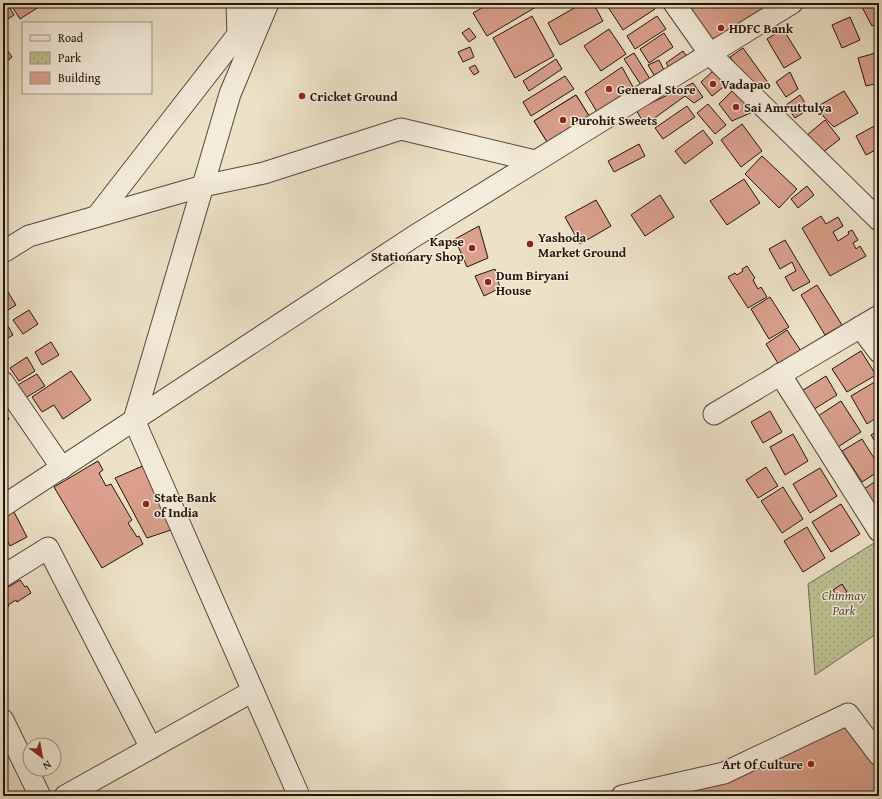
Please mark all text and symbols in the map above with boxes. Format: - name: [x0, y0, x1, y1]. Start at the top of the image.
- place label: HDFC Bank: [729, 19, 794, 38]
- legend: [22, 22, 152, 94]
- marker: HDFC Bank: [716, 23, 726, 33]
- text: Road: [58, 29, 84, 46]
- text: Park: [58, 49, 82, 66]
- text: Building: [58, 69, 101, 86]
- place label: Vadapao: [721, 75, 771, 94]
- marker: Vadapao: [708, 79, 718, 89]
- place label: General Store: [617, 80, 696, 99]
- marker: General Store: [604, 84, 614, 94]
- place label: Cricket Ground: [310, 87, 398, 106]
- marker: Cricket Ground: [297, 91, 307, 101]
- place label: Sai Amruttulya: [744, 98, 832, 117]
- marker: Sai Amruttulya: [731, 102, 741, 112]
- place label: Purohit Sweets: [571, 111, 658, 130]
- marker: Purohit Sweets: [558, 115, 568, 125]
- place label: Yashoda Market Ground: [538, 228, 627, 262]
- place label: Kapse Stationary Shop: [371, 232, 465, 266]
- marker: Yashoda Market Ground: [525, 239, 535, 249]
- marker: Kapse Stationary Shop: [467, 243, 477, 253]
- place label: Dum Biryani House: [496, 266, 569, 300]
- marker: Dum Biryani House: [483, 277, 493, 287]
- place label: State Bank of India: [154, 488, 217, 522]
- marker: State Bank of India: [141, 499, 151, 509]
- park label: Chinmay Park: [822, 586, 866, 620]
- north arrow: [22, 737, 62, 777]
- place label: Art Of Culture: [722, 755, 803, 774]
- text: N: [39, 757, 55, 775]
- marker: Art Of Culture: [806, 759, 816, 769]

